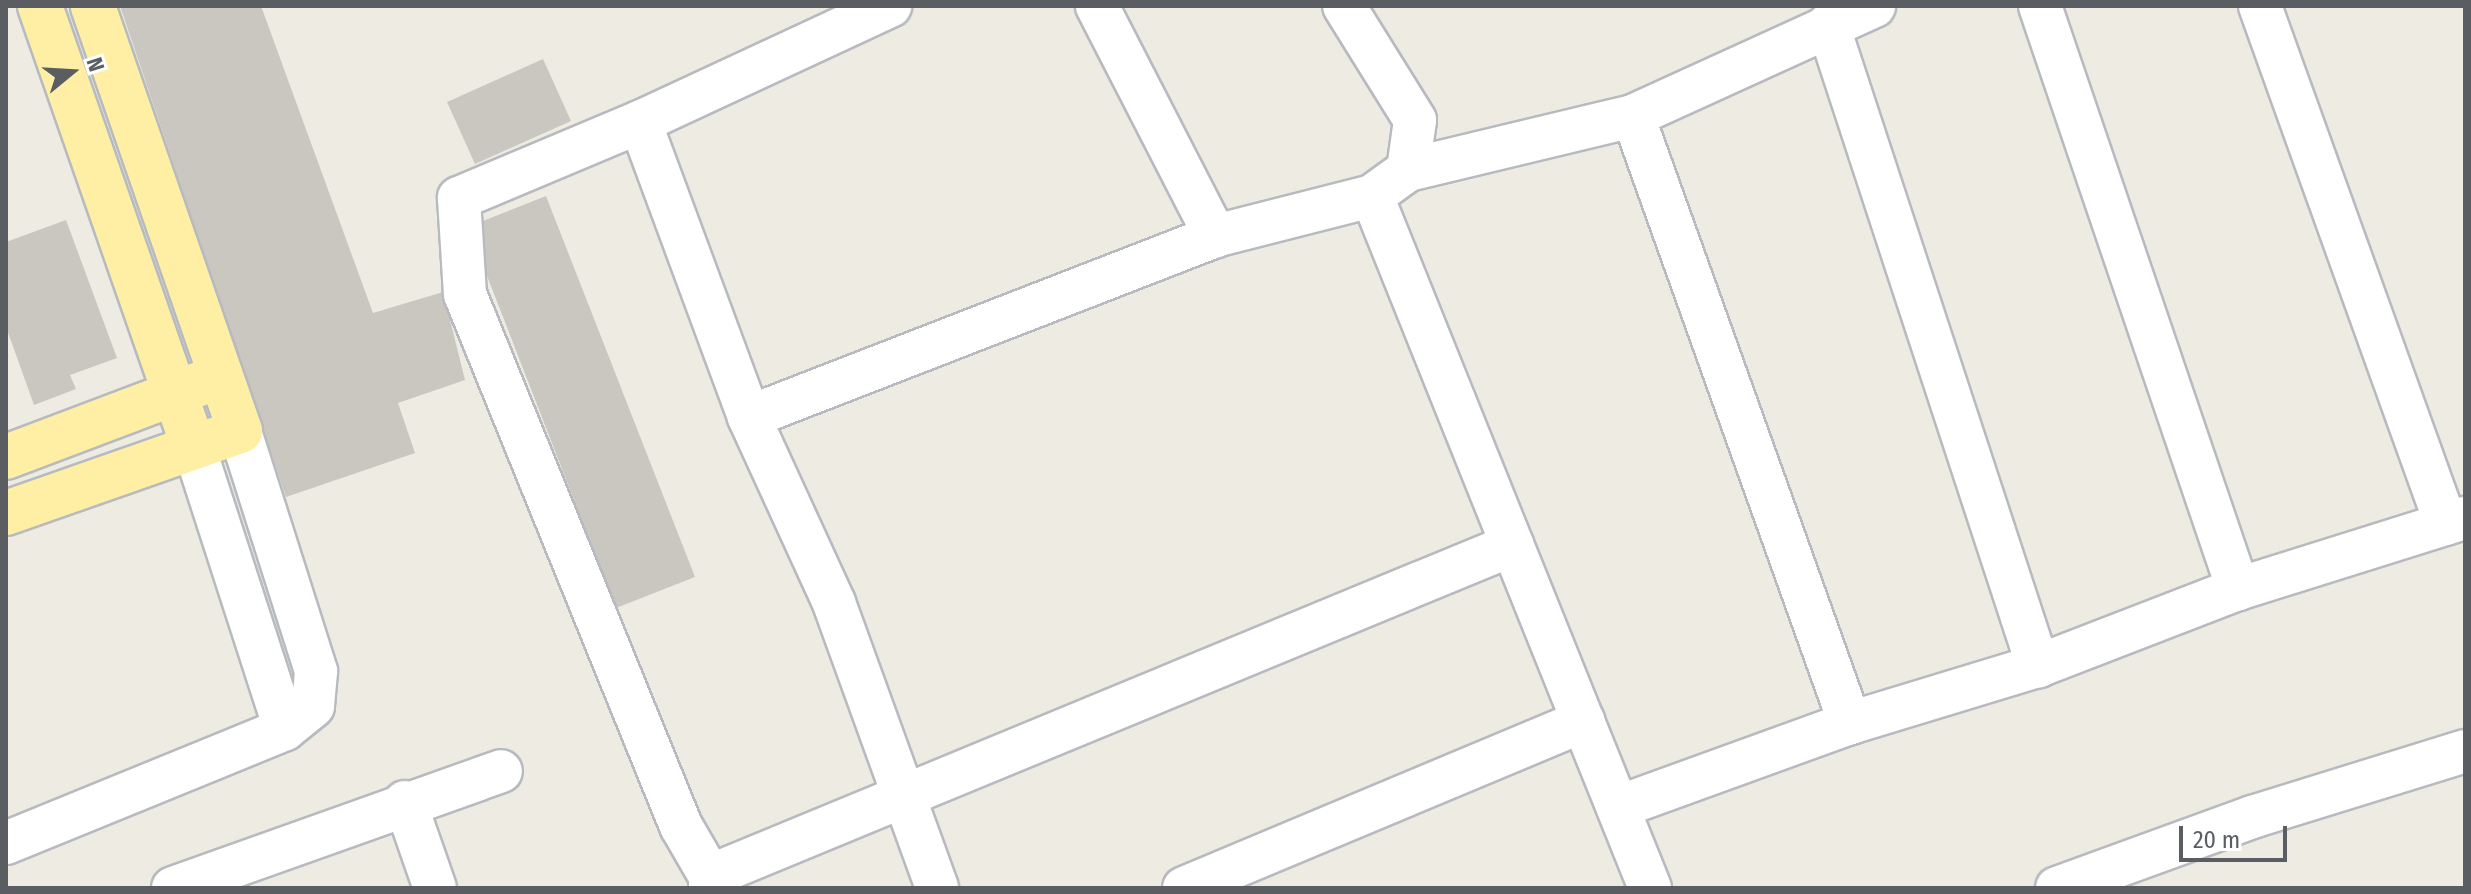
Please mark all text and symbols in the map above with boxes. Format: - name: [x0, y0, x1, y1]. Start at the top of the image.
- north arrow: [32, 32, 112, 112]
- text: N: [80, 54, 110, 75]
- scale bar: [2183, 810, 2291, 860]
- text: 20 m: [2193, 826, 2240, 854]

